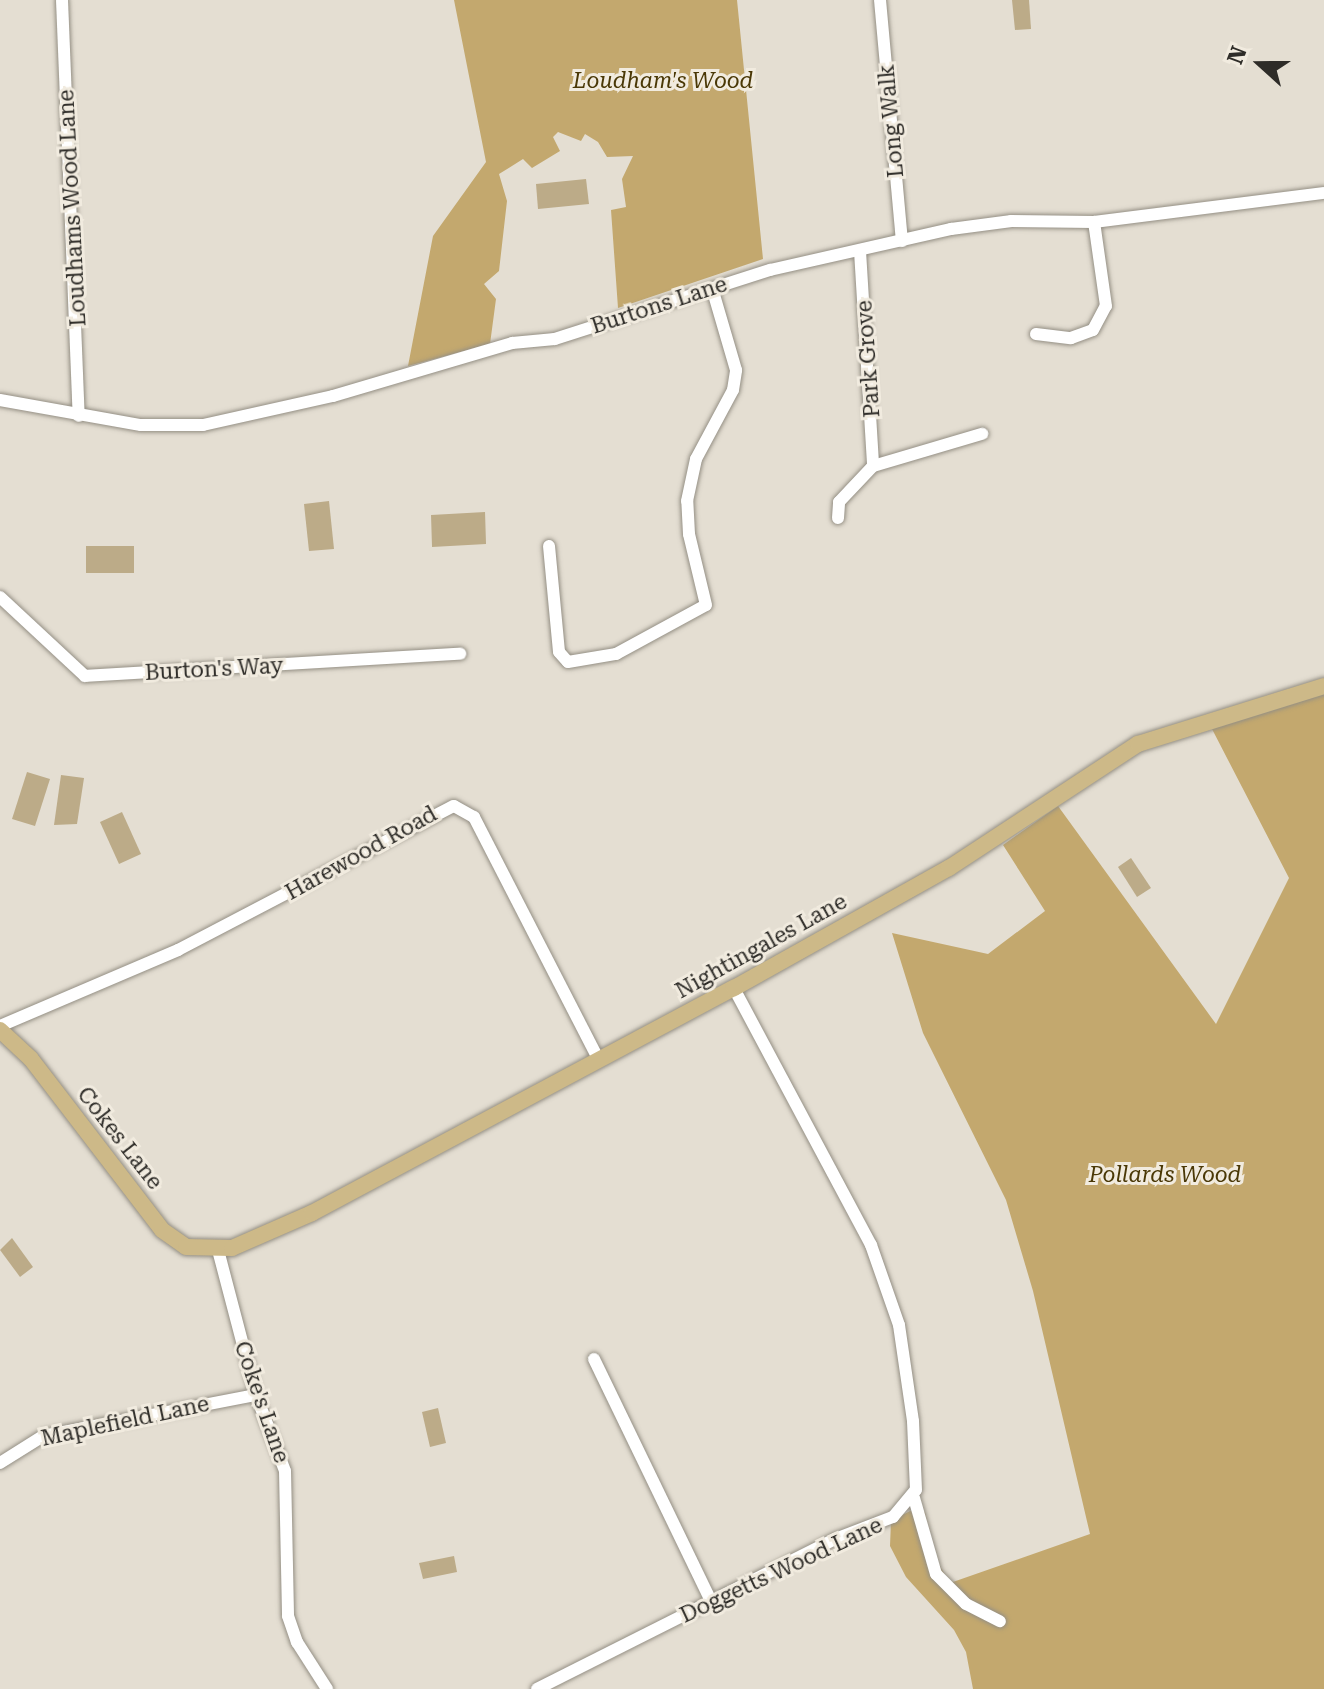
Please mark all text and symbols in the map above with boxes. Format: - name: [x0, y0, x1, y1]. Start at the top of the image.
- north arrow: [1220, 24, 1300, 104]
- text: N: [1222, 43, 1252, 68]
- street label: Long Walk: [873, 63, 909, 179]
- park label: Loudham's Wood: [573, 68, 753, 94]
- street label: Loudhams Wood Lane: [53, 89, 91, 327]
- street label: Burtons Lane: [588, 271, 730, 339]
- street label: Park Grove: [851, 299, 885, 419]
- street label: Burton's Way: [144, 652, 284, 686]
- street label: Harewood Road: [281, 800, 441, 906]
- street label: Nightingales Lane: [671, 888, 851, 1004]
- street label: Cokes Lane: [72, 1081, 168, 1195]
- park label: Pollards Wood: [1089, 1162, 1241, 1188]
- street label: Coke's Lane: [229, 1338, 295, 1466]
- street label: Maplefield Lane: [39, 1390, 211, 1452]
- street label: Doggetts Wood Lane: [676, 1512, 886, 1628]

